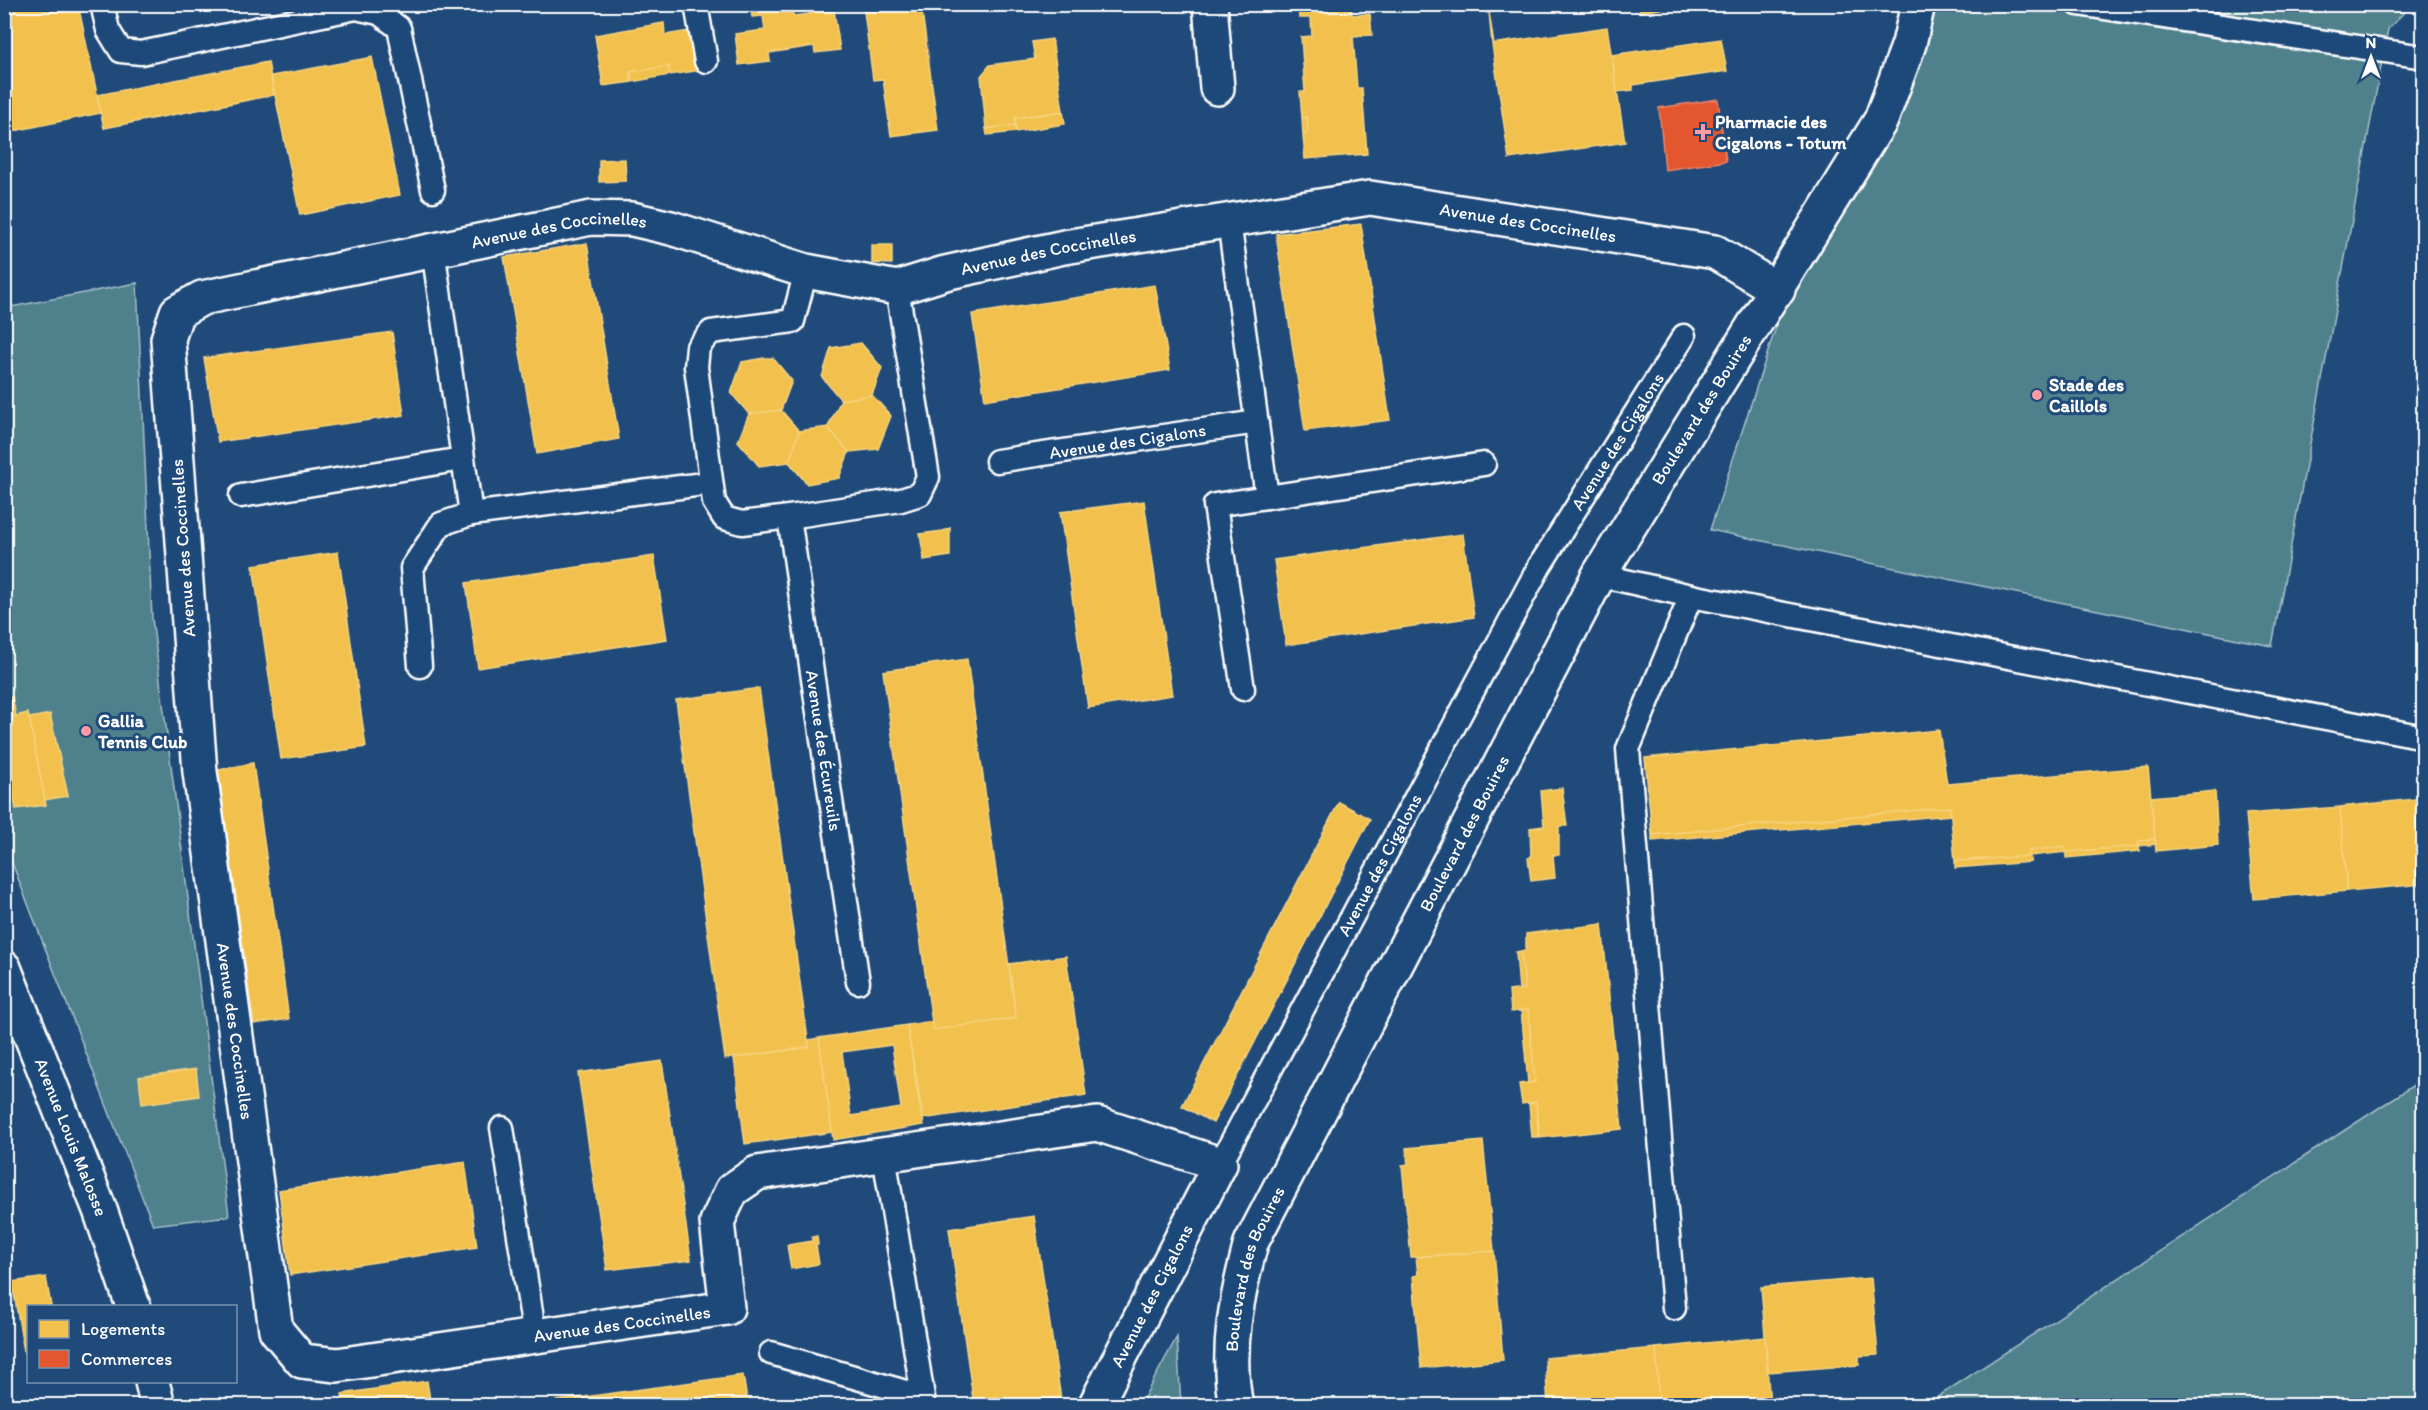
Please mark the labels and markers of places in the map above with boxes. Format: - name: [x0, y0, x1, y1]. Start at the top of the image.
- place label: Pharmacie des Cigalons - Totum: [1715, 111, 1847, 154]
- marker: Pharmacie des Cigalons - Totum: [1696, 125, 1710, 139]
- place label: Stade des Caillols: [2049, 374, 2124, 417]
- marker: Stade des Caillols: [2030, 388, 2044, 402]
- place label: Gallia Tennis Club: [97, 710, 187, 753]
- marker: Gallia Tennis Club: [79, 724, 93, 738]

